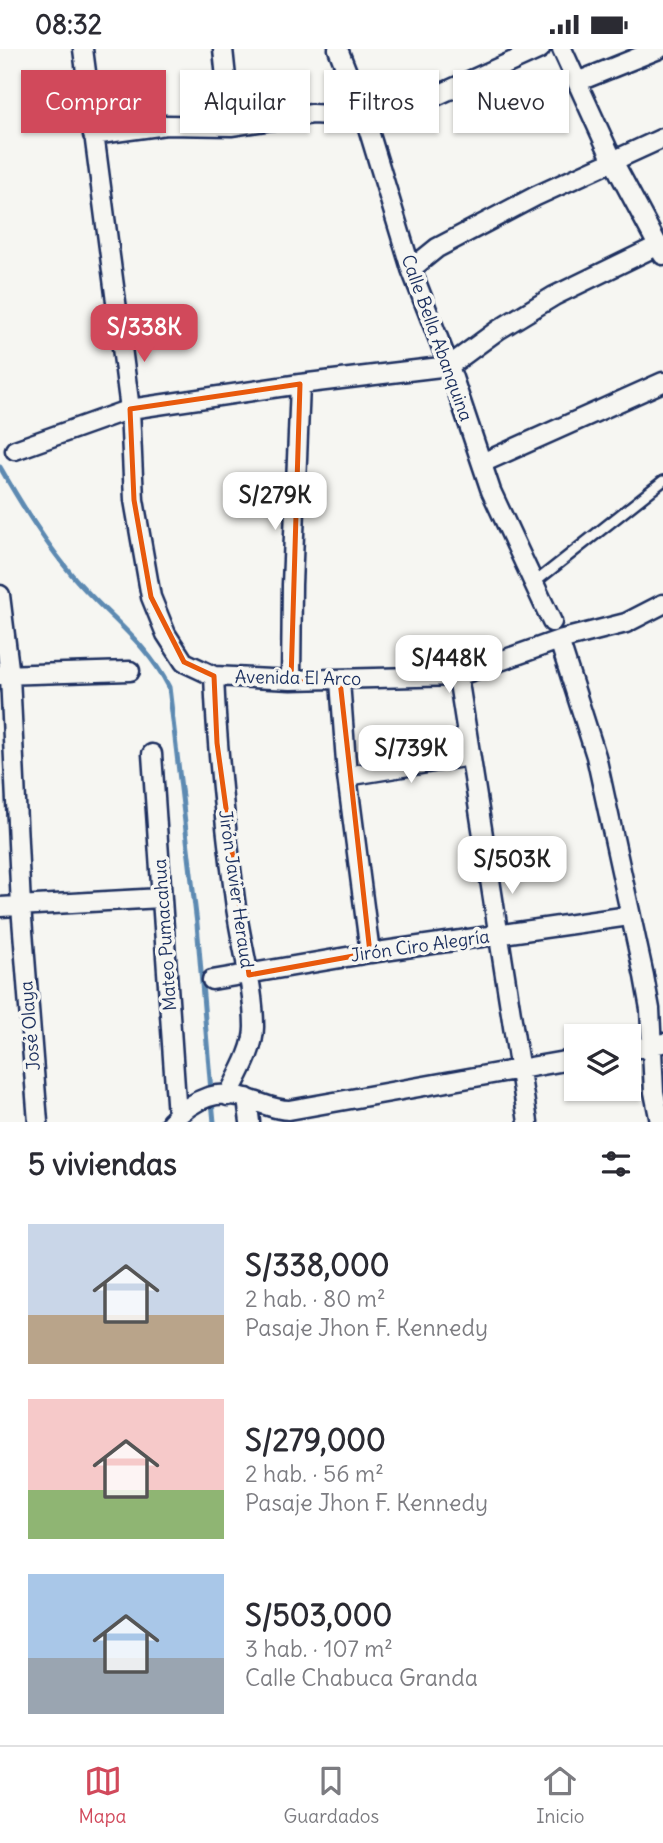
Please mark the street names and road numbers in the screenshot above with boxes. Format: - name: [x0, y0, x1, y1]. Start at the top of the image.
- street label: Calle Bella Abanquina: [397, 251, 478, 424]
- street label: Avenida El Arco: [235, 665, 361, 690]
- street label: Jirón Javier Heraud: [214, 808, 259, 970]
- street label: Mateo Pumacahua: [148, 858, 181, 1012]
- street label: Jirón Ciro Alegría: [349, 924, 491, 967]
- street label: José Olaya: [14, 980, 45, 1072]

